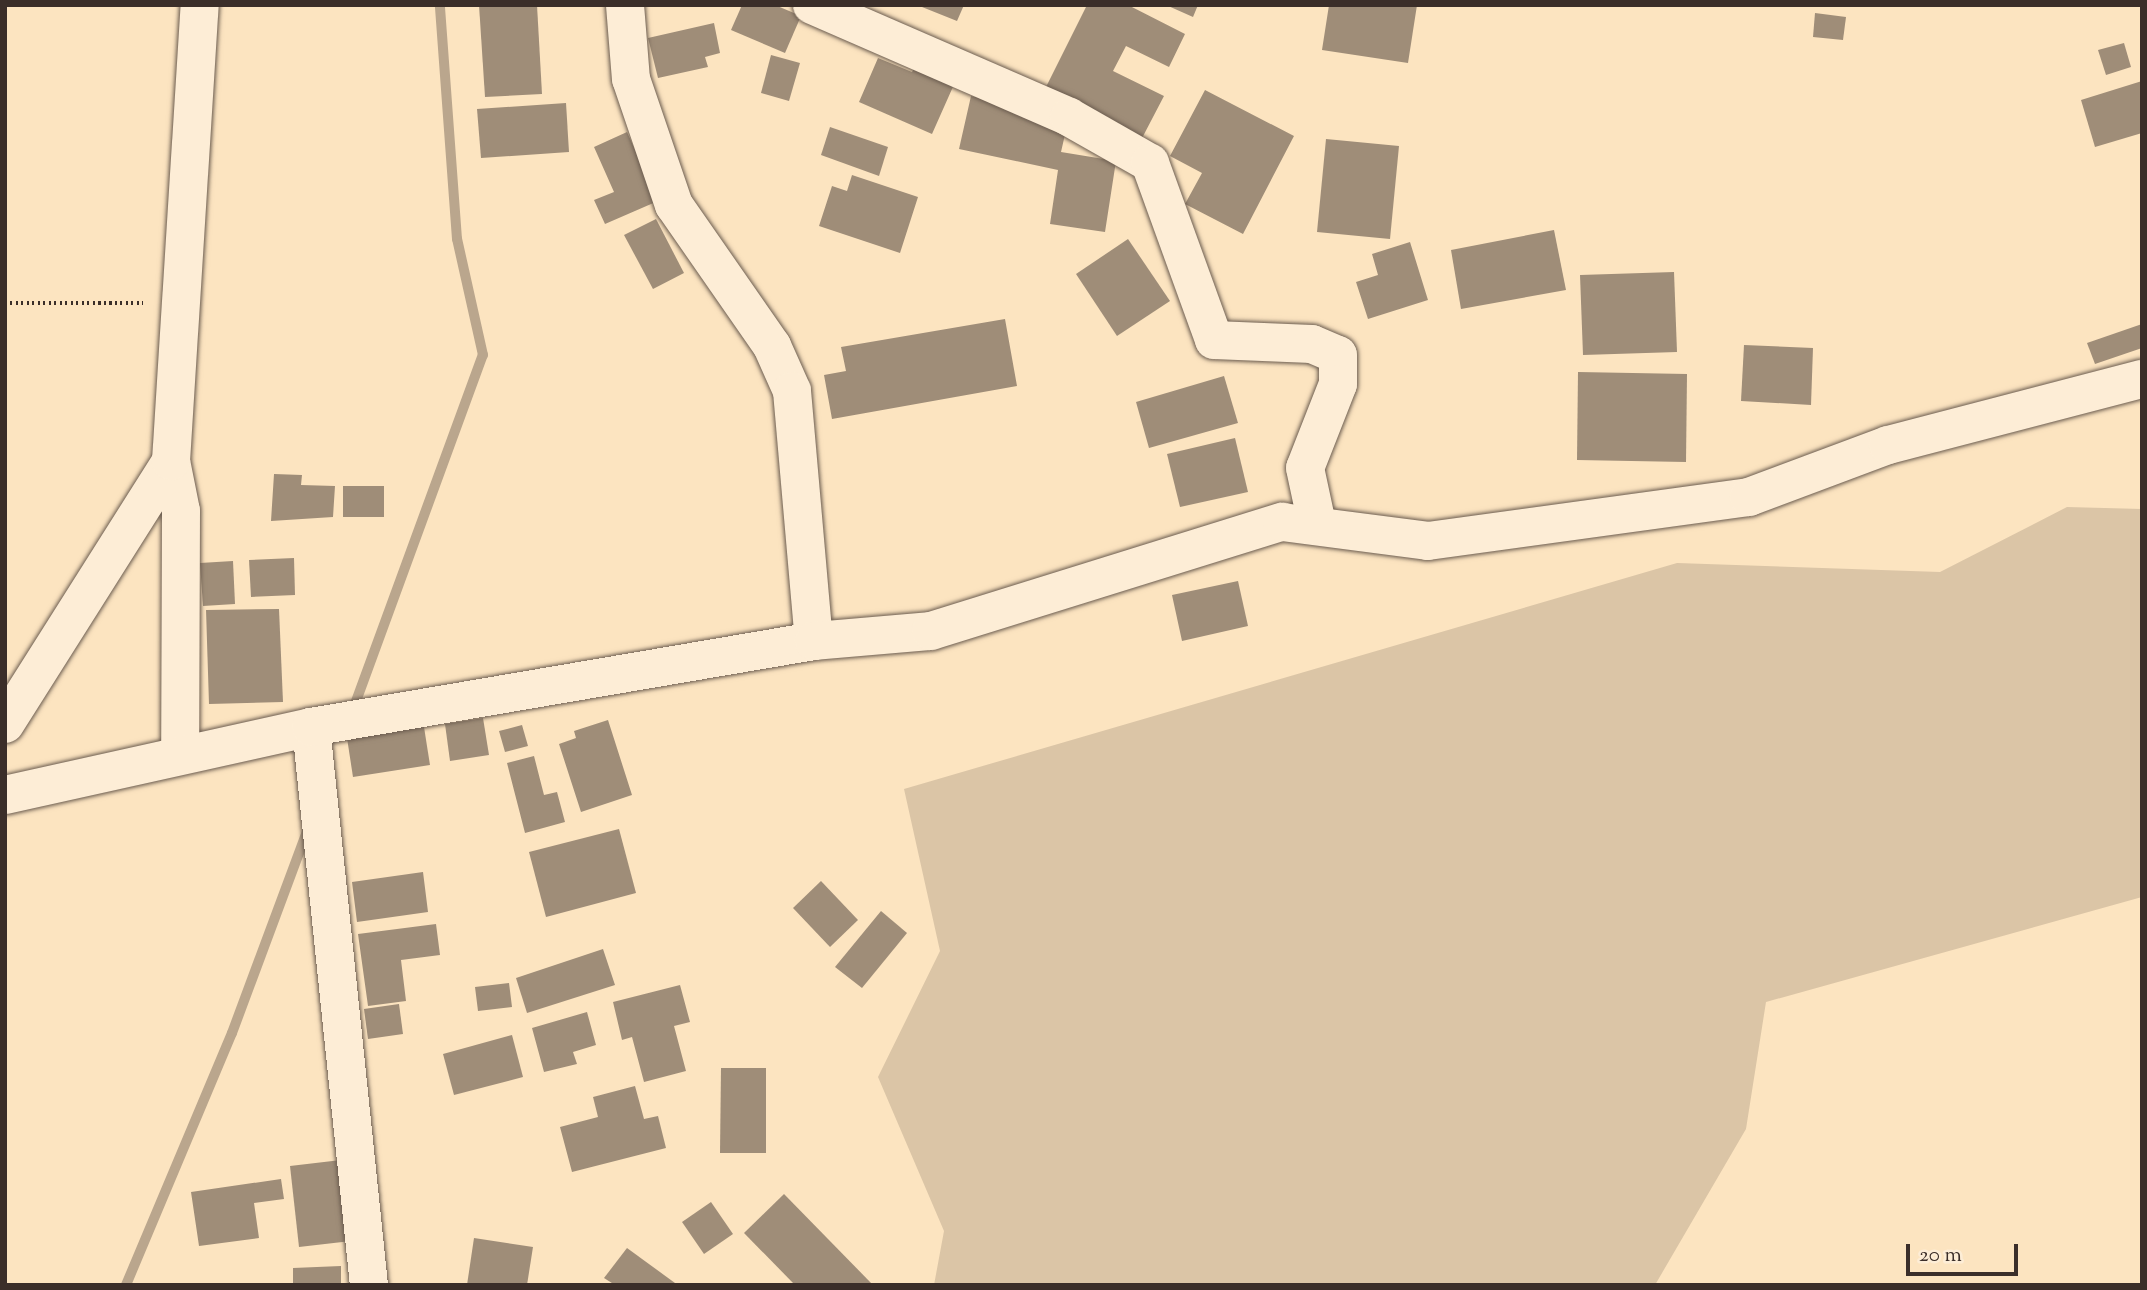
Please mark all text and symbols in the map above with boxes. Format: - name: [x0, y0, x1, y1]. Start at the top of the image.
- scale bar: [1909, 1230, 2021, 1274]
- text: 20 m: [1919, 1241, 1962, 1271]

